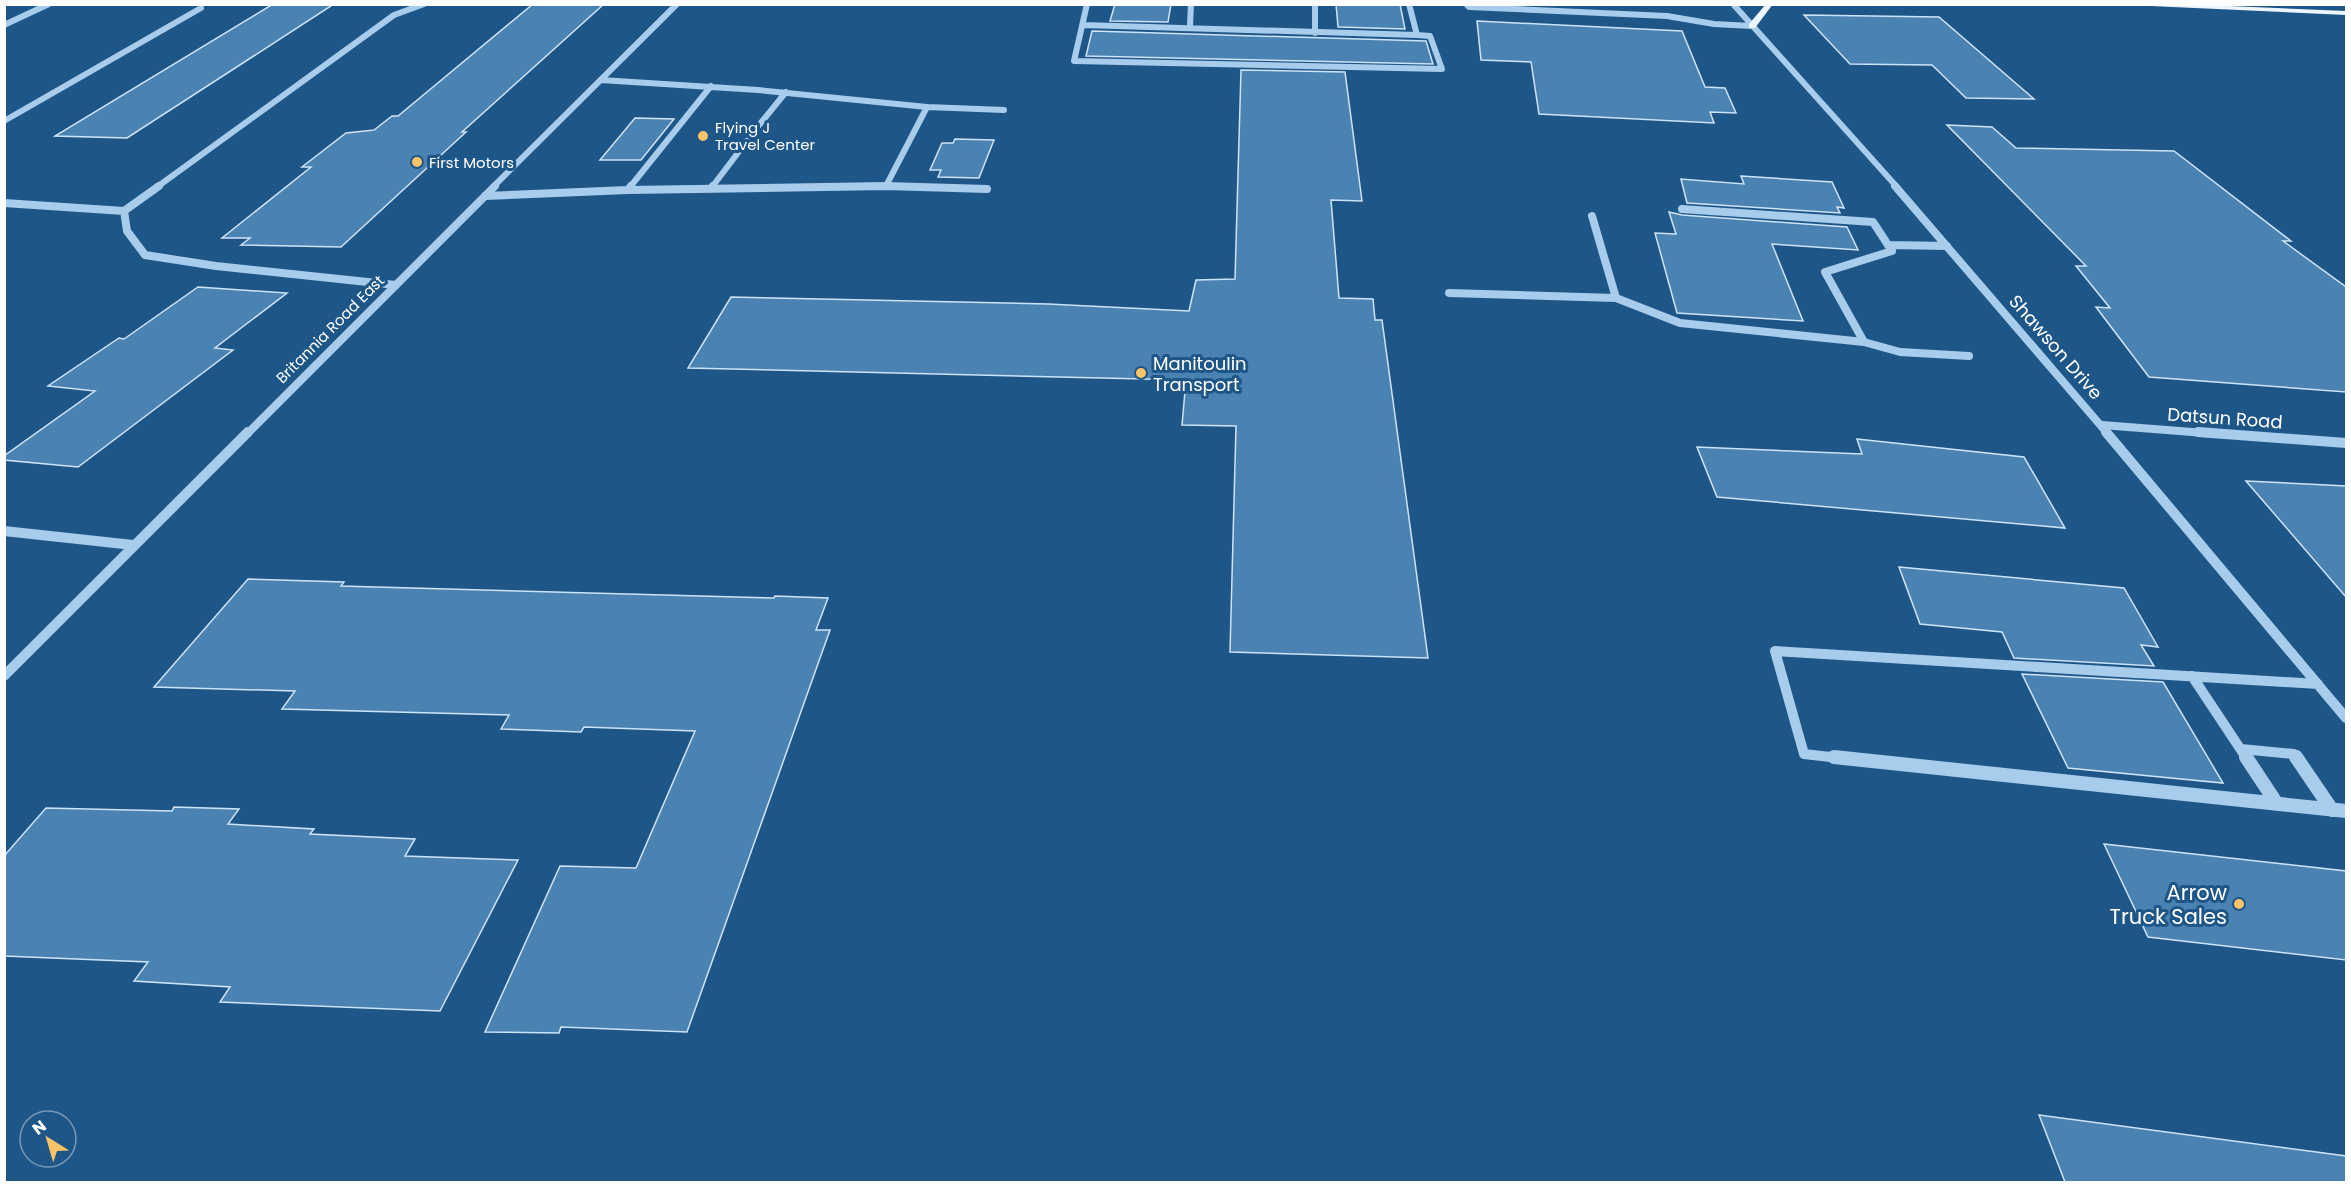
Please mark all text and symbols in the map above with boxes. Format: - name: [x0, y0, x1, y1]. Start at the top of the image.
- place label: Flying J Travel Center: [715, 117, 816, 155]
- marker: Flying J Travel Center: [696, 129, 710, 143]
- place label: First Motors: [429, 152, 514, 173]
- marker: First Motors: [410, 155, 424, 169]
- street label: Britannia Road East: [271, 270, 389, 388]
- street label: Shawson Drive: [2003, 289, 2109, 405]
- place label: Manitoulin Transport: [1153, 351, 1247, 397]
- marker: Manitoulin Transport: [1134, 366, 1148, 380]
- street label: Datsun Road: [2167, 402, 2283, 434]
- place label: Arrow Truck Sales: [2110, 878, 2227, 931]
- marker: Arrow Truck Sales: [2232, 897, 2246, 911]
- north arrow: [18, 1109, 78, 1169]
- text: N: [28, 1115, 51, 1140]

